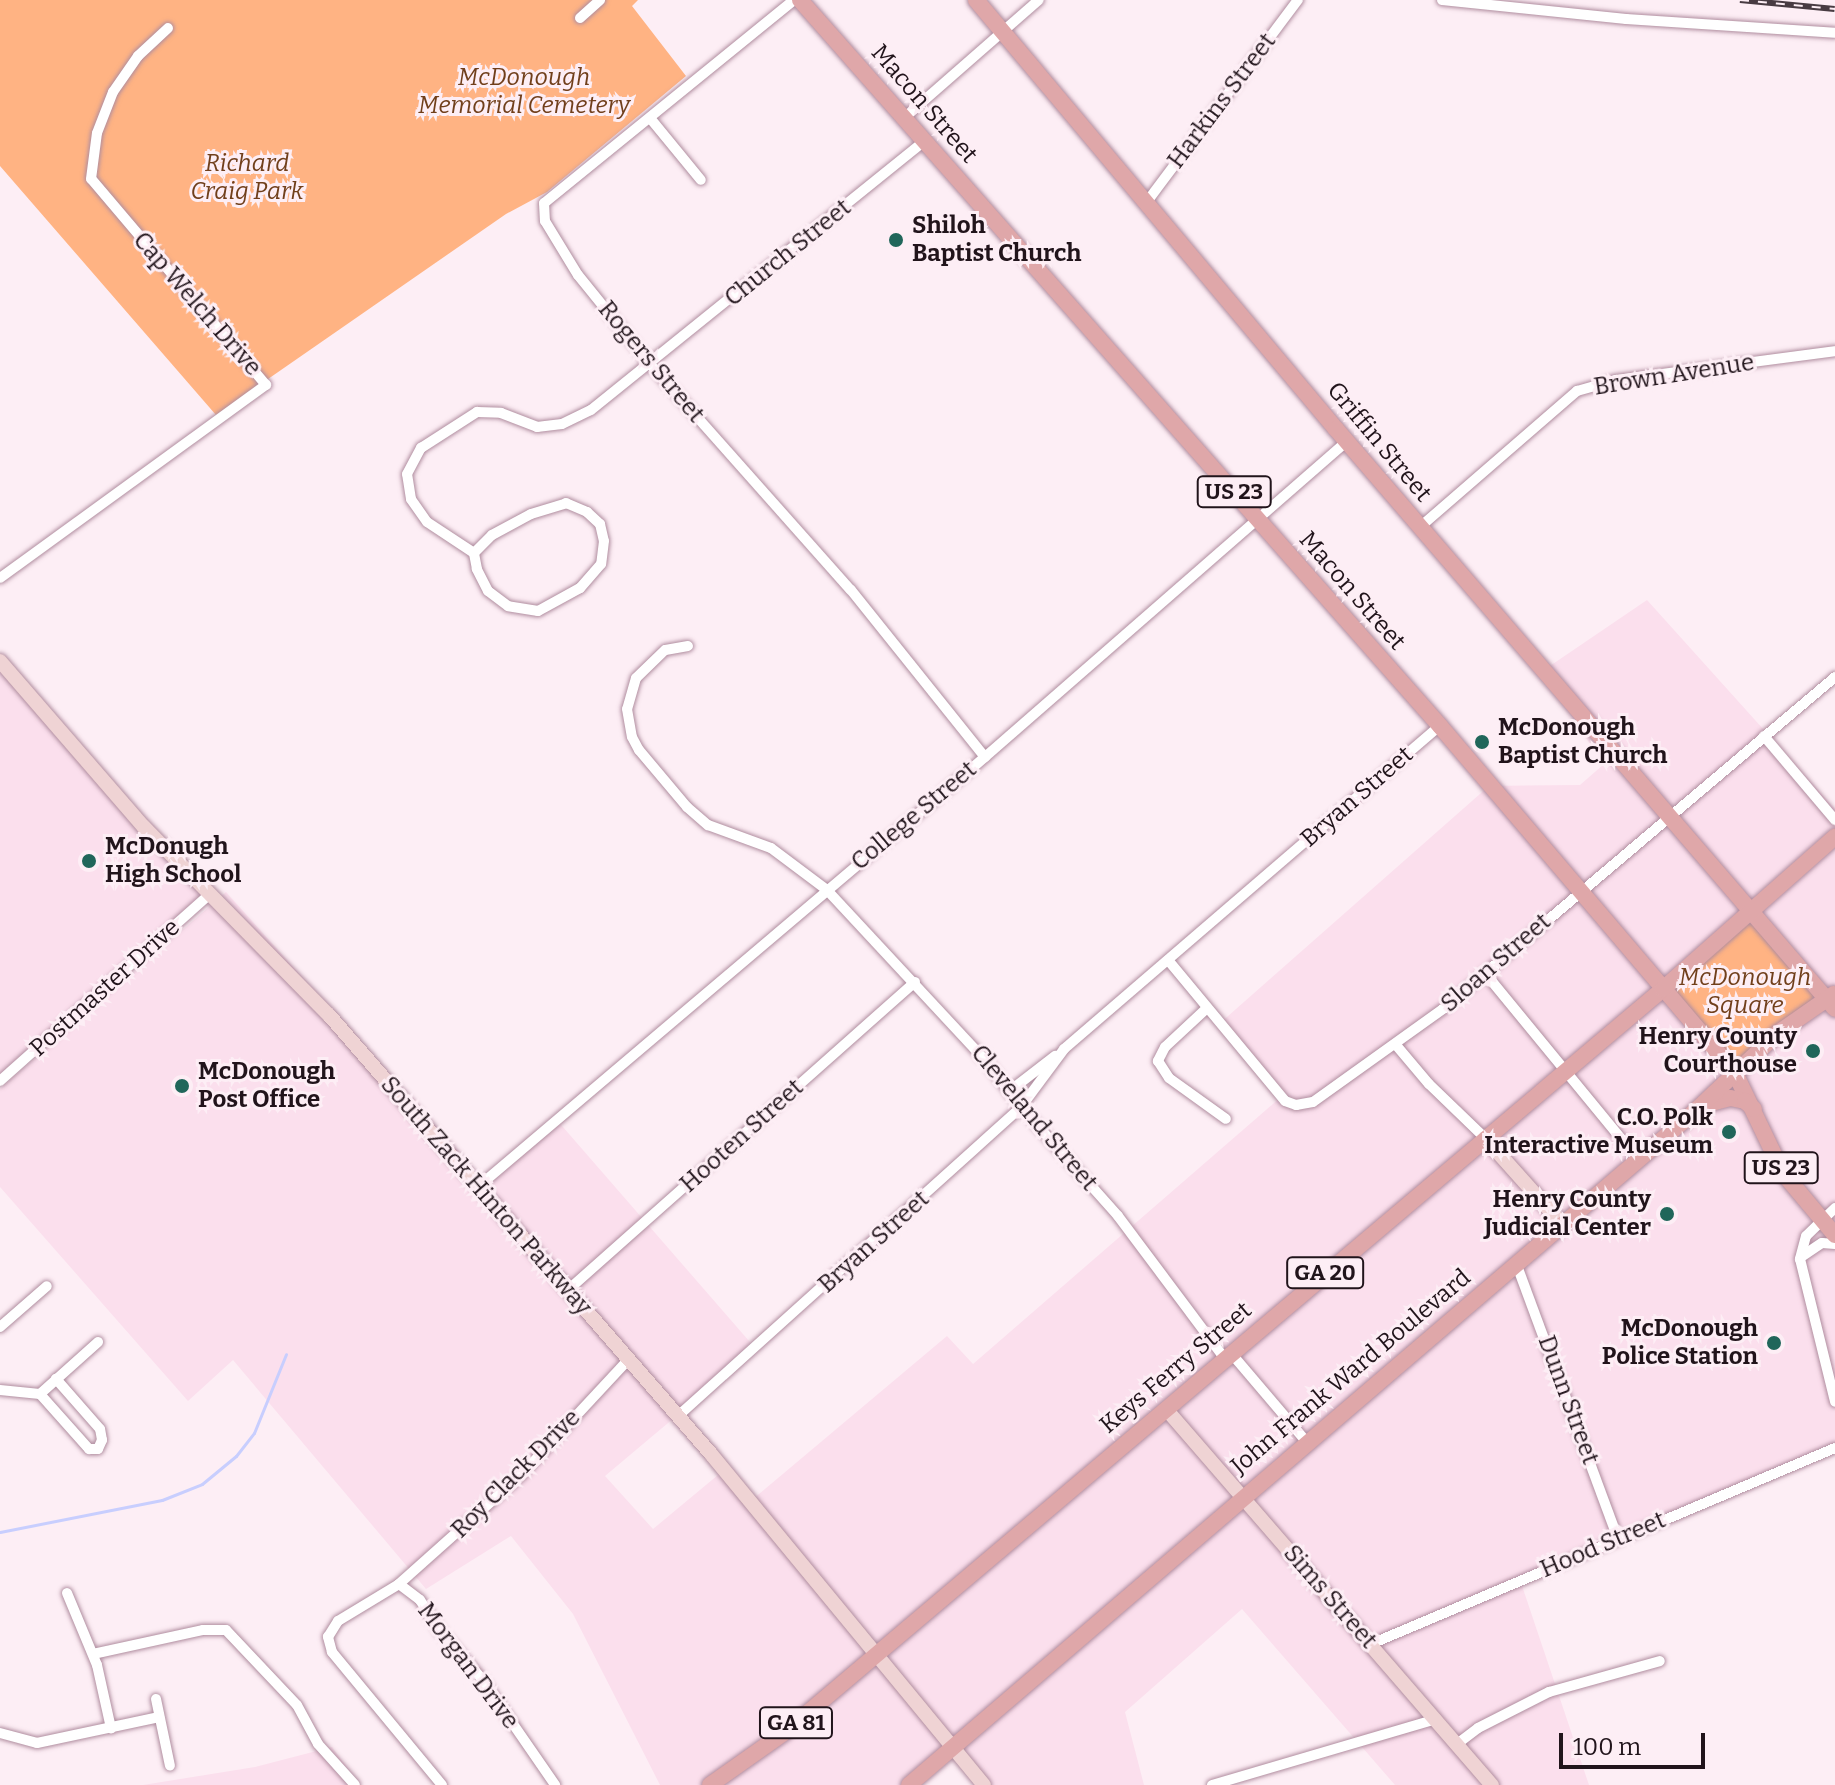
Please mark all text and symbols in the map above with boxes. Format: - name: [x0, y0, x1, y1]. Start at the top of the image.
- street label: Harkins Street: [1162, 28, 1282, 174]
- street label: Macon Street: [865, 39, 983, 169]
- park label: McDonough Memorial Cemetery: [418, 64, 630, 120]
- park label: Richard Craig Park: [191, 150, 303, 206]
- street label: Church Street: [719, 193, 857, 313]
- place label: Shiloh Baptist Church: [912, 212, 1081, 268]
- street label: Cap Welch Drive: [127, 226, 267, 382]
- marker: Shiloh Baptist Church: [887, 231, 905, 249]
- street label: Rogers Street: [592, 295, 710, 429]
- street label: Brown Avenue: [1592, 348, 1756, 402]
- street label: Griffin Street: [1321, 376, 1437, 508]
- road number: US 23: [1196, 474, 1272, 510]
- street label: Macon Street: [1293, 526, 1411, 656]
- place label: McDonough Baptist Church: [1498, 714, 1667, 770]
- marker: McDonough Baptist Church: [1473, 733, 1491, 751]
- street label: Bryan Street: [1295, 741, 1419, 853]
- street label: College Street: [846, 755, 982, 877]
- place label: McDonugh High School: [105, 833, 241, 889]
- marker: McDonugh High School: [80, 852, 98, 870]
- street label: Sloan Street: [1435, 908, 1557, 1018]
- street label: Postmaster Drive: [24, 913, 186, 1063]
- park label: McDonough Square: [1679, 964, 1811, 1020]
- place label: Henry County Courthouse: [1639, 1023, 1797, 1079]
- street label: Cleveland Street: [965, 1039, 1103, 1197]
- marker: Henry County Courthouse: [1804, 1042, 1822, 1060]
- place label: McDonough Post Office: [198, 1058, 335, 1114]
- street label: South Zack Hinton Parkway: [374, 1071, 598, 1321]
- street label: Hooten Street: [675, 1073, 809, 1199]
- marker: McDonough Post Office: [173, 1077, 191, 1095]
- place label: C.O. Polk Interactive Museum: [1484, 1104, 1713, 1160]
- marker: C.O. Polk Interactive Museum: [1720, 1123, 1738, 1141]
- road number: US 23: [1743, 1150, 1819, 1186]
- street label: Bryan Street: [813, 1185, 935, 1299]
- place label: Henry County Judicial Center: [1484, 1186, 1651, 1242]
- marker: Henry County Judicial Center: [1658, 1205, 1676, 1223]
- road number: GA 20: [1285, 1255, 1365, 1291]
- street label: John Frank Ward Boulevard: [1225, 1263, 1477, 1481]
- street label: Keys Ferry Street: [1094, 1296, 1258, 1440]
- place label: McDonough Police Station: [1602, 1315, 1758, 1371]
- street label: Dunn Street: [1531, 1332, 1605, 1468]
- marker: McDonough Police Station: [1765, 1334, 1783, 1352]
- street label: Roy Clack Drive: [446, 1404, 586, 1544]
- street label: Hood Street: [1536, 1506, 1670, 1584]
- street label: Sims Street: [1277, 1539, 1383, 1655]
- street label: Morgan Drive: [411, 1597, 525, 1735]
- road number: GA 81: [758, 1705, 834, 1741]
- scale bar: [1563, 1717, 1709, 1767]
- text: 100 m: [1573, 1733, 1641, 1761]

